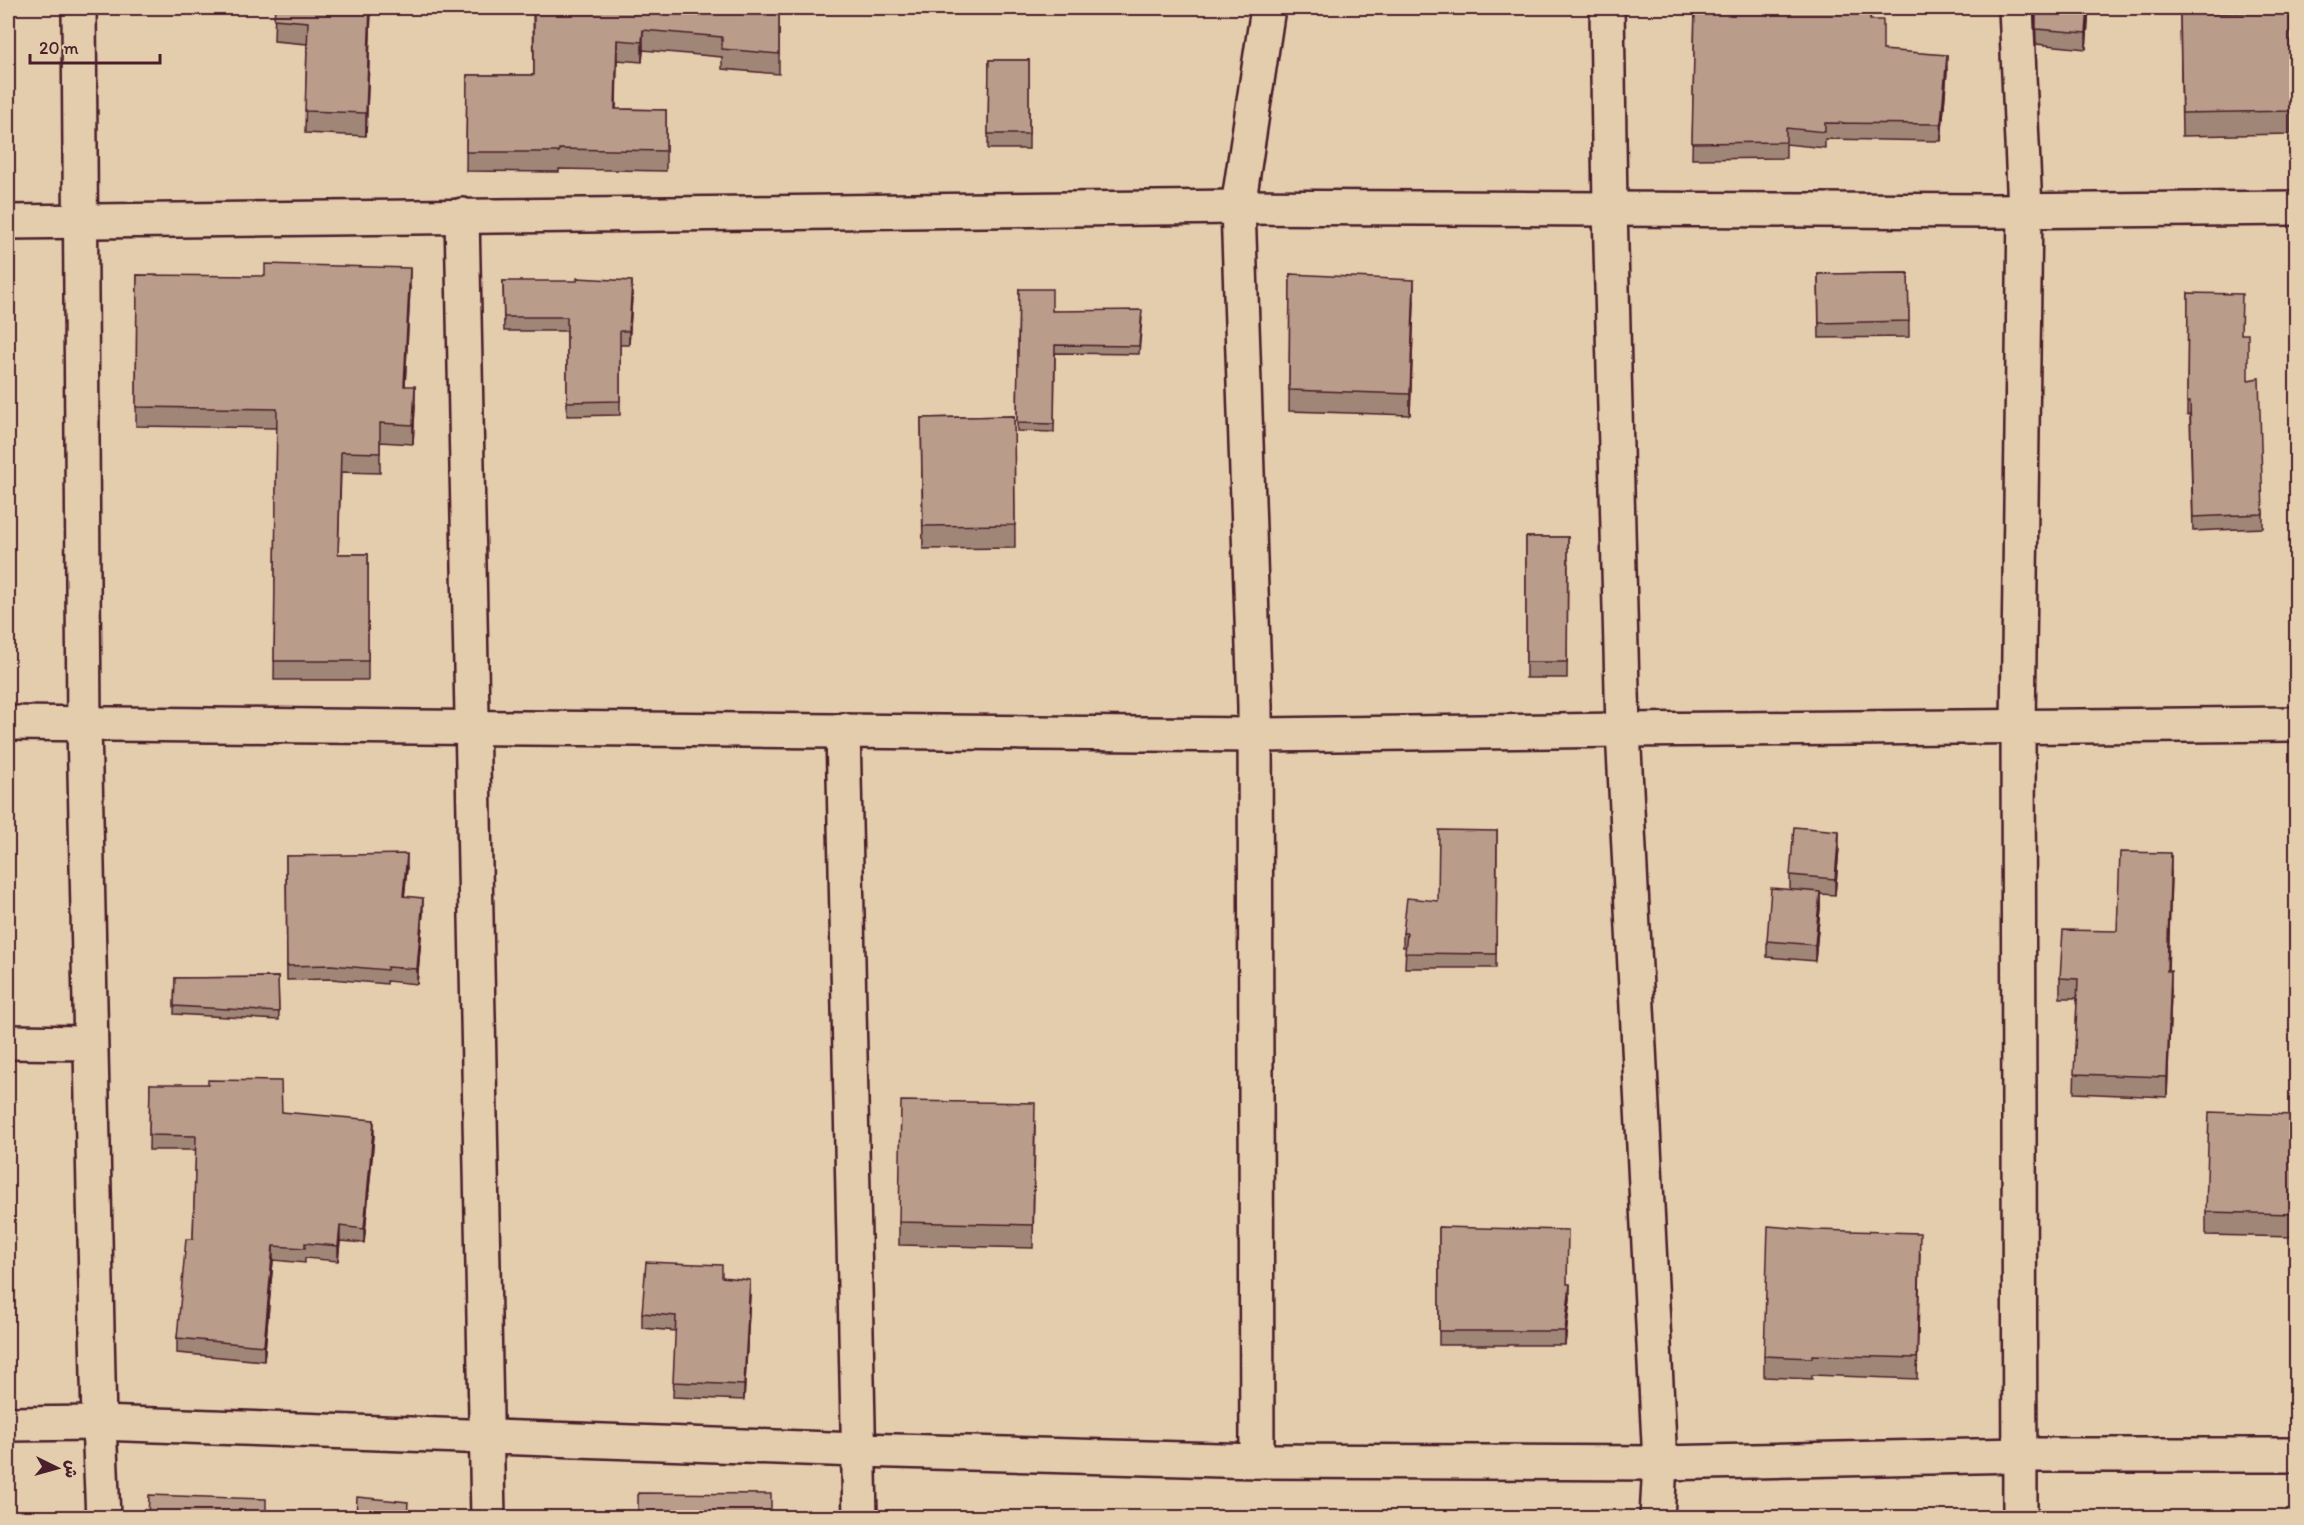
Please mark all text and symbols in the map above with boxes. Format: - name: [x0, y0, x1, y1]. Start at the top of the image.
- scale bar: [30, 27, 160, 65]
- text: 20 m: [39, 37, 79, 59]
- north arrow: [27, 1438, 87, 1498]
- text: ش: [61, 1460, 82, 1479]

